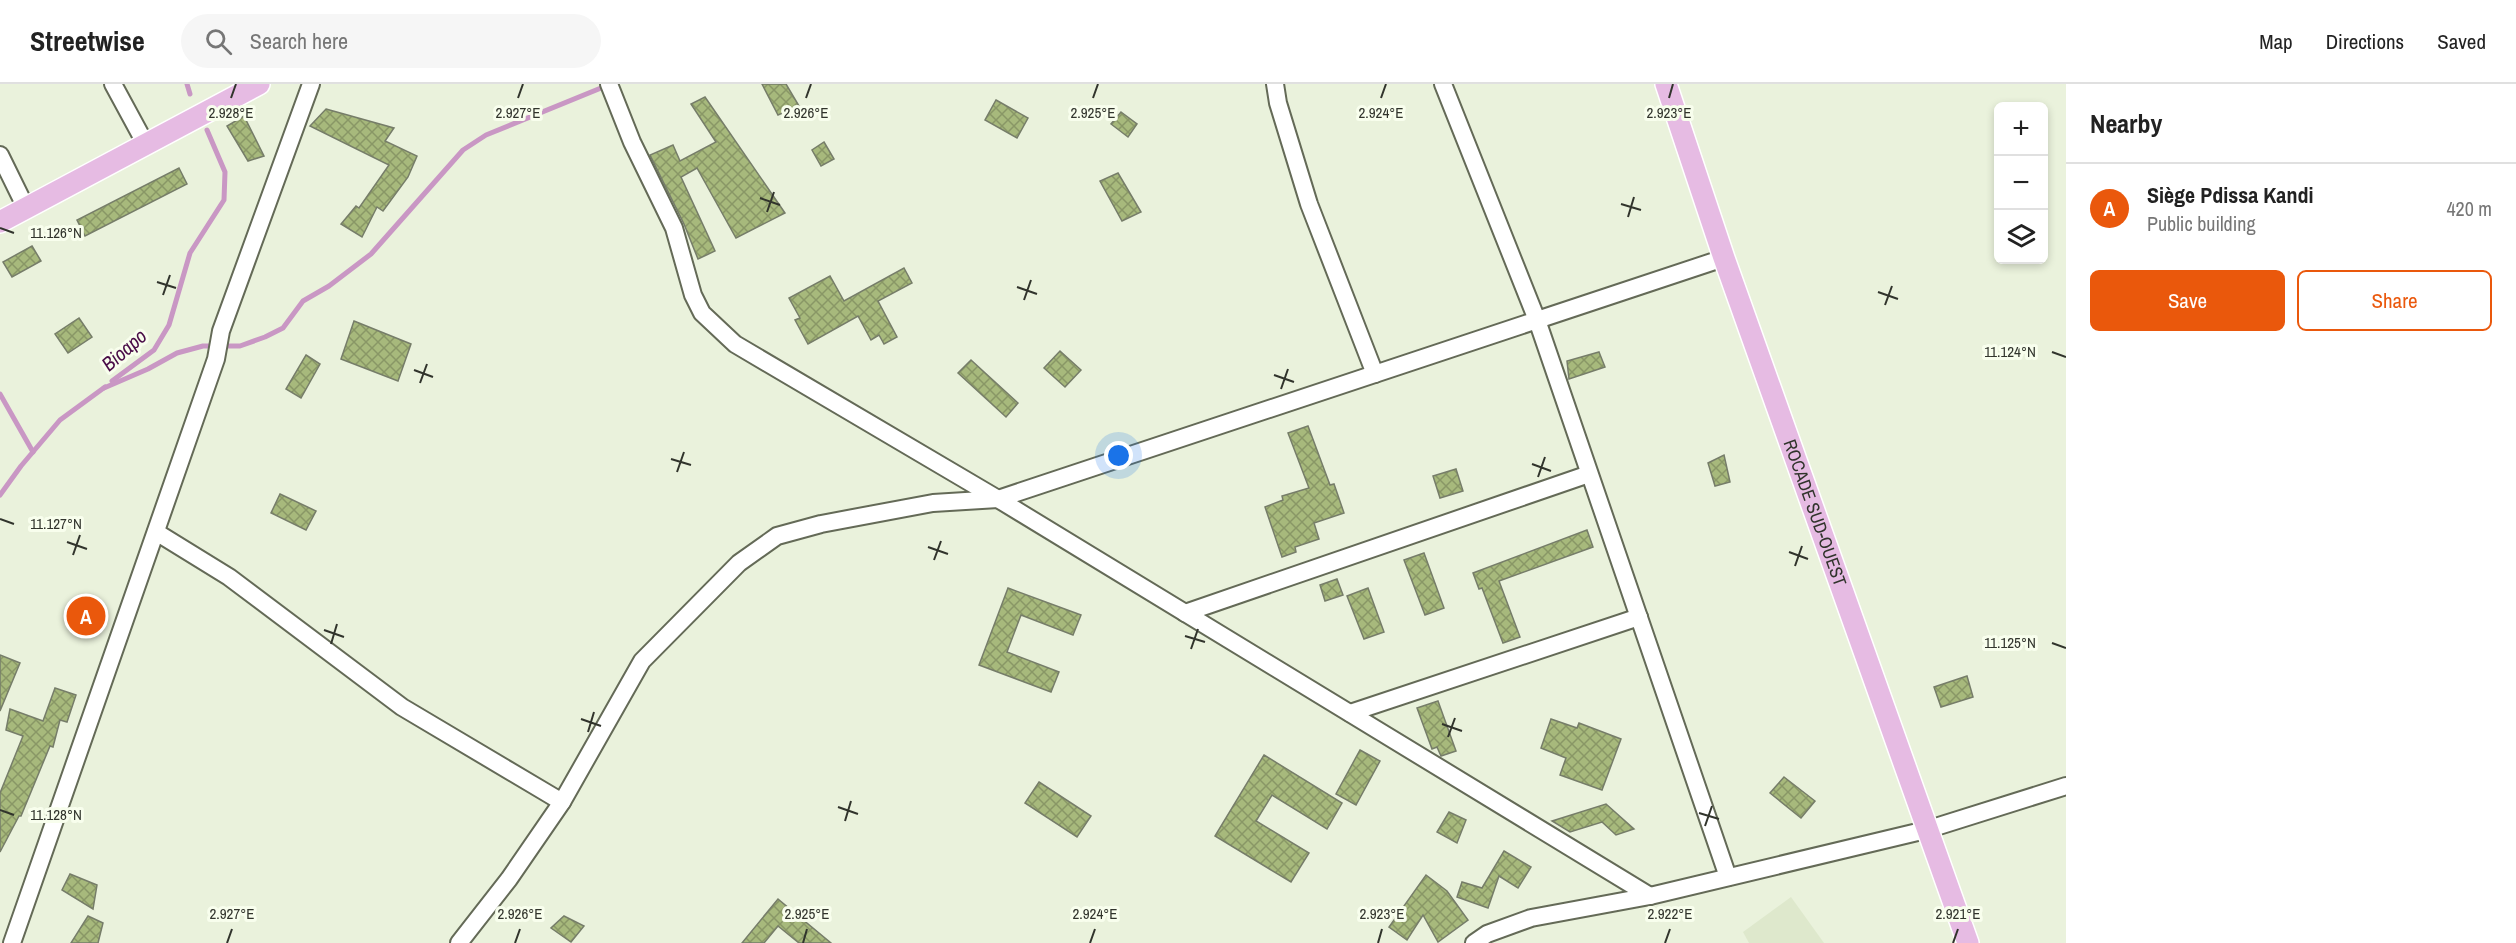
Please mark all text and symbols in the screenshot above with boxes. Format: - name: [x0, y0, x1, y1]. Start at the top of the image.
- search box: [181, 14, 601, 68]
- text: Streetwise: [30, 22, 145, 60]
- icon: search: [202, 25, 235, 58]
- text: Search here: [250, 26, 348, 56]
- text: Map: [2259, 27, 2293, 56]
- text: Directions: [2326, 27, 2404, 56]
- text: Saved: [2437, 27, 2486, 56]
- text: 2.928°E: [209, 102, 254, 123]
- text: 2.927°E: [496, 102, 541, 123]
- text: 2.926°E: [784, 102, 829, 123]
- text: 2.925°E: [1071, 102, 1116, 123]
- text: 2.924°E: [1359, 102, 1404, 123]
- text: 2.923°E: [1647, 102, 1692, 123]
- map controls: [1994, 102, 2048, 264]
- button: +: [1994, 102, 2048, 156]
- text: Nearby: [2090, 106, 2162, 141]
- button: −: [1994, 156, 2048, 210]
- text: Siège Pdissa Kandi: [2147, 180, 2313, 210]
- text: A: [2104, 195, 2115, 222]
- text: 420 m: [2446, 195, 2492, 222]
- button: layers: [1994, 210, 2048, 264]
- text: Public building: [2147, 210, 2256, 237]
- text: 11.126°N: [30, 222, 82, 243]
- button: Save: [2090, 270, 2285, 331]
- button: Share: [2297, 270, 2492, 331]
- water label: Bioapo: [95, 322, 152, 377]
- text: 11.124°N: [1984, 341, 2036, 362]
- street label: ROCADE SUD-OUEST: [1778, 436, 1853, 590]
- your location: [1104, 441, 1133, 470]
- text: 11.127°N: [30, 513, 82, 534]
- pin: A: [66, 594, 106, 638]
- text: 11.125°N: [1984, 632, 2036, 653]
- text: 11.128°N: [30, 804, 82, 825]
- text: 2.927°E: [210, 903, 255, 924]
- text: 2.926°E: [498, 903, 543, 924]
- text: 2.925°E: [785, 903, 830, 924]
- text: 2.924°E: [1073, 903, 1118, 924]
- text: 2.923°E: [1360, 903, 1405, 924]
- text: 2.922°E: [1648, 903, 1693, 924]
- text: 2.921°E: [1936, 903, 1981, 924]

